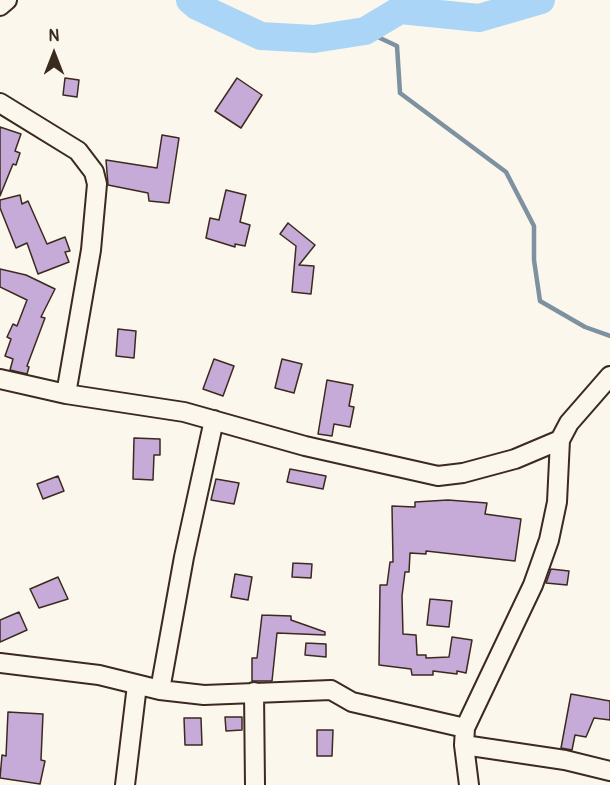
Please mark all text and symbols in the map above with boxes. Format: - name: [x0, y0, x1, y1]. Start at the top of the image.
- north arrow: [24, 24, 84, 84]
- text: N: [49, 26, 59, 46]

